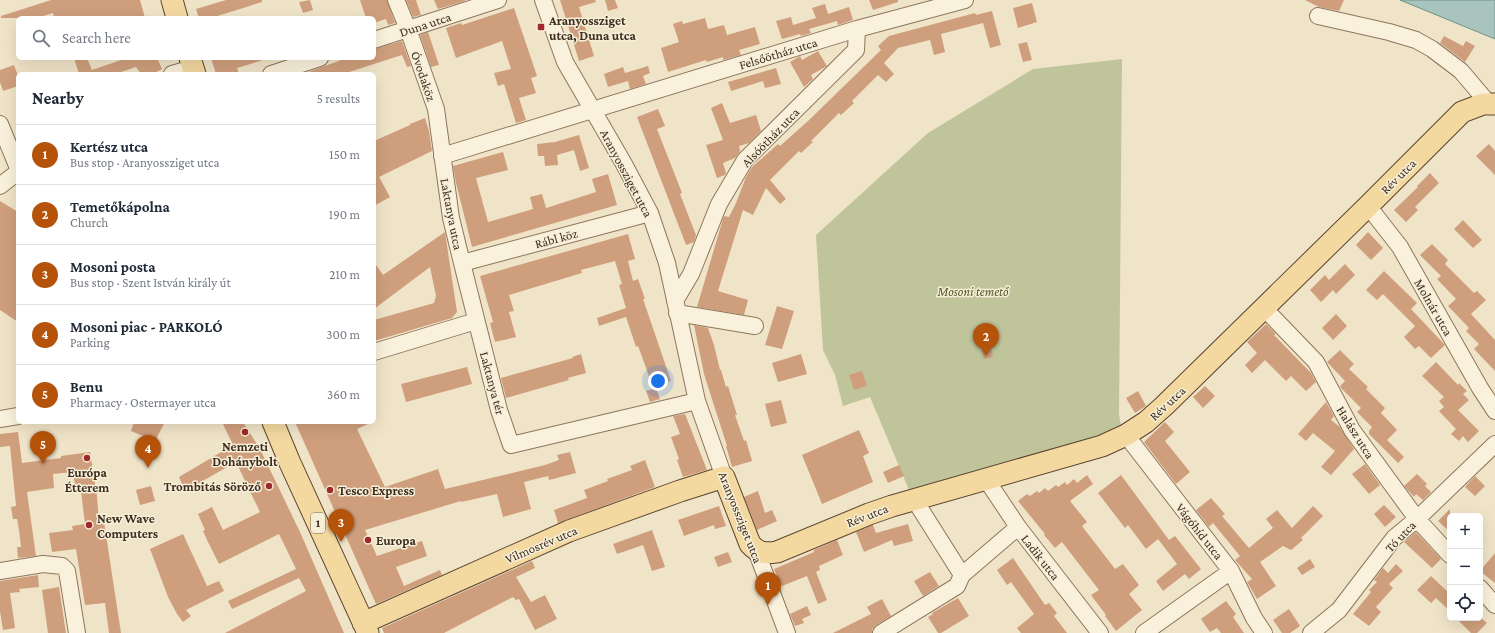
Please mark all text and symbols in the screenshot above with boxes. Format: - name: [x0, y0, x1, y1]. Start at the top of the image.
- street label: Duna utca: [397, 9, 453, 40]
- place label: Aranyossziget utca, Duna utca: [548, 13, 637, 44]
- search box: [16, 16, 376, 60]
- marker: Aranyossziget utca, Duna utca: [536, 22, 546, 32]
- icon: search: [30, 27, 52, 49]
- text: Search here: [62, 30, 131, 46]
- street label: Felsőötház utca: [737, 34, 819, 72]
- street label: Óvodaköz: [408, 49, 439, 104]
- text: Nearby: [32, 89, 84, 108]
- text: 5 results: [317, 91, 360, 106]
- street label: Alsóötház utca: [738, 105, 802, 170]
- street label: Aranyossziget utca: [597, 127, 656, 220]
- text: Kertész utca: [70, 139, 148, 155]
- text: 1: [43, 147, 47, 162]
- text: 150 m: [329, 147, 360, 162]
- text: Bus stop · Aranyossziget utca: [70, 155, 220, 170]
- street label: Rév utca: [1378, 156, 1419, 197]
- street label: Laktanya utca: [437, 177, 466, 251]
- text: Temetőkápolna: [70, 199, 170, 215]
- text: 2: [42, 207, 48, 222]
- text: 190 m: [329, 207, 360, 222]
- text: Church: [70, 215, 108, 230]
- street label: Rábl köz: [533, 225, 580, 251]
- text: Mosoni posta: [70, 259, 155, 275]
- text: 3: [42, 267, 48, 282]
- text: 210 m: [329, 267, 360, 282]
- text: Bus stop · Szent István király út: [70, 275, 231, 290]
- street label: Molnár utca: [1411, 276, 1456, 338]
- park label: Mosoni temető: [936, 284, 1010, 299]
- text: Mosoni piac - PARKOLÓ: [70, 319, 223, 335]
- pin: 2: [973, 323, 999, 356]
- text: 4: [41, 327, 49, 342]
- text: 300 m: [326, 327, 360, 342]
- text: Parking: [70, 335, 110, 350]
- street label: Laktanya tér: [477, 350, 508, 417]
- your location: [648, 371, 668, 391]
- text: Benu: [70, 379, 103, 395]
- street label: Rév utca: [1146, 383, 1188, 424]
- text: 5: [42, 387, 48, 402]
- text: 360 m: [327, 387, 360, 402]
- text: Pharmacy · Ostermayer utca: [70, 395, 216, 410]
- street label: Halász utca: [1333, 403, 1378, 461]
- marker: Nemzeti Dohánybolt: [240, 427, 250, 437]
- pin: 5: [30, 431, 56, 464]
- pin: 4: [135, 435, 161, 468]
- place label: Nemzeti Dohánybolt: [212, 439, 278, 469]
- marker: Európa Étterem: [82, 453, 92, 463]
- place label: Európa Étterem: [65, 465, 109, 495]
- street label: Aranyossziget utca: [715, 469, 766, 565]
- place label: Trombitás Söröző: [163, 479, 261, 494]
- marker: Trombitás Söröző: [264, 481, 274, 491]
- place label: Tesco Express: [338, 483, 414, 498]
- marker: Tesco Express: [325, 485, 335, 495]
- street label: Vágóhíd utca: [1173, 500, 1226, 563]
- street label: Rév utca: [844, 501, 890, 530]
- pin: 3: [328, 509, 354, 542]
- place label: New Wave Computers: [97, 511, 158, 541]
- road number: 1: [311, 513, 325, 533]
- map controls: [1447, 513, 1483, 621]
- button: +: [1447, 513, 1483, 549]
- street label: Tó utca: [1382, 517, 1419, 555]
- marker: New Wave Computers: [84, 520, 94, 530]
- street label: Vilmosrév utca: [503, 523, 580, 566]
- street label: Ladik utca: [1018, 531, 1063, 583]
- place label: Europa: [376, 533, 416, 548]
- marker: Europa: [363, 535, 373, 545]
- button: −: [1447, 549, 1483, 585]
- pin: 1: [755, 572, 781, 605]
- button: locate: [1447, 585, 1483, 621]

